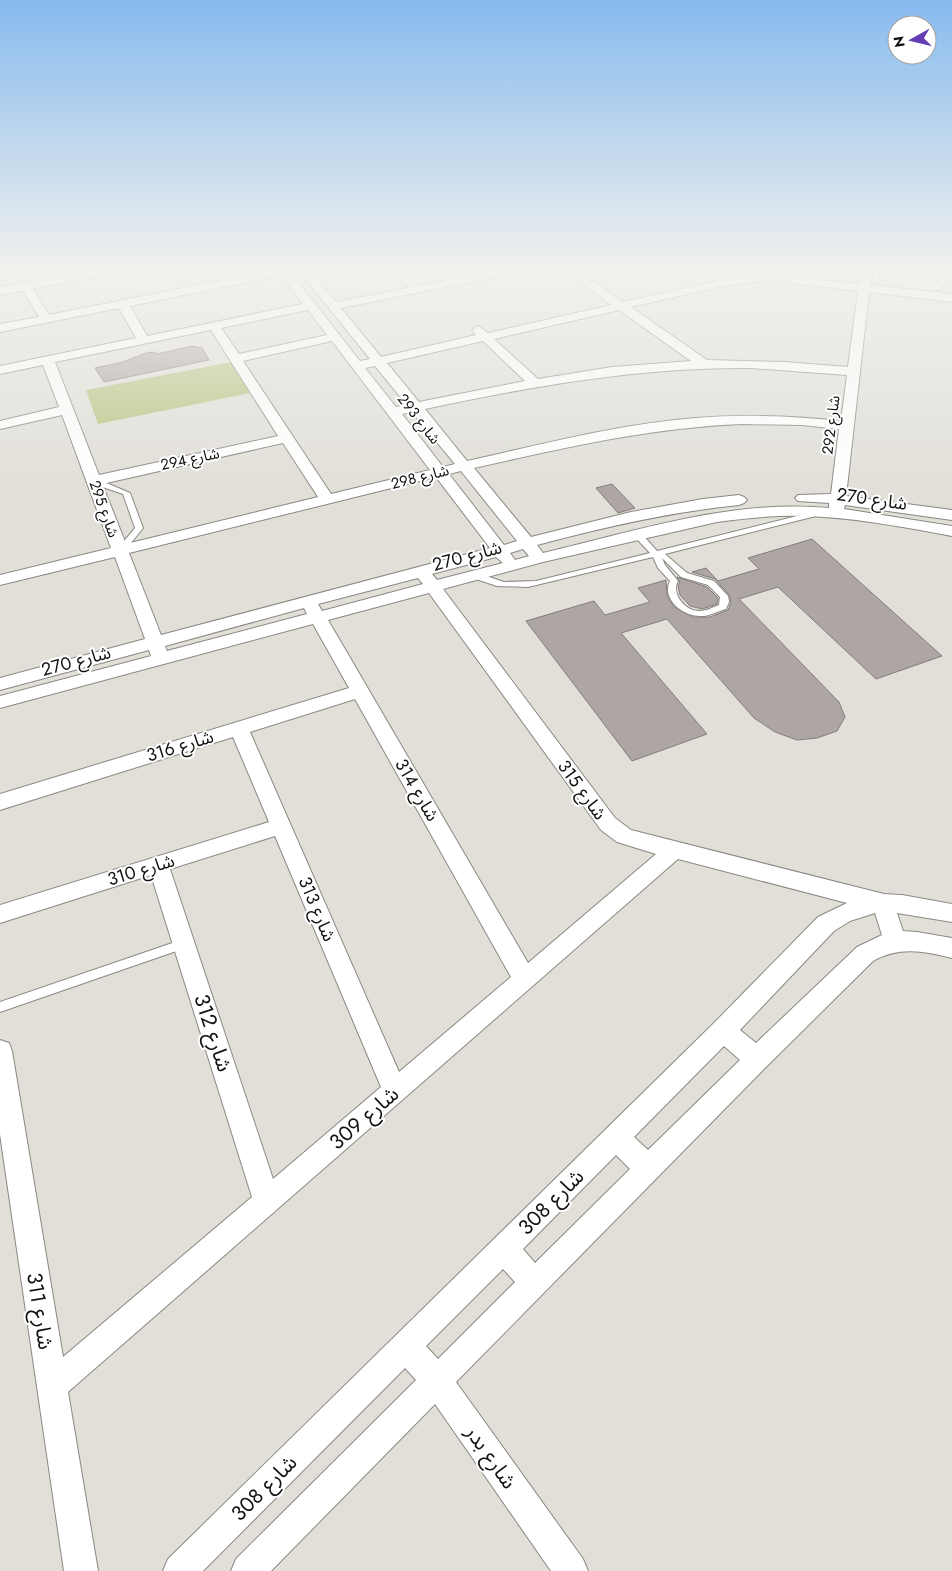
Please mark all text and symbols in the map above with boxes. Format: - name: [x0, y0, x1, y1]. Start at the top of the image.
- north arrow: [887, 15, 937, 65]
- text: N: [888, 35, 910, 49]
- street label: شارع 293: [391, 389, 446, 450]
- street label: شارع 292: [816, 394, 847, 456]
- street label: شارع 294: [159, 442, 222, 477]
- street label: شارع 298: [389, 459, 452, 496]
- street label: شارع 295: [83, 477, 125, 541]
- street label: شارع 270: [835, 481, 909, 518]
- street label: شارع 270: [429, 534, 505, 579]
- street label: شارع 270: [38, 639, 114, 684]
- street label: شارع 316: [143, 724, 217, 769]
- street label: شارع 314: [388, 754, 445, 827]
- street label: شارع 315: [551, 755, 613, 826]
- street label: شارع 310: [104, 847, 178, 894]
- street label: شارع 313: [291, 873, 342, 946]
- street label: شارع 312: [186, 990, 240, 1076]
- street label: شارع 309: [323, 1079, 405, 1157]
- street label: شارع 308: [511, 1162, 591, 1242]
- street label: شارع 311: [19, 1270, 61, 1352]
- street label: شارع بدر: [458, 1418, 524, 1495]
- street label: شارع 308: [224, 1448, 304, 1528]

